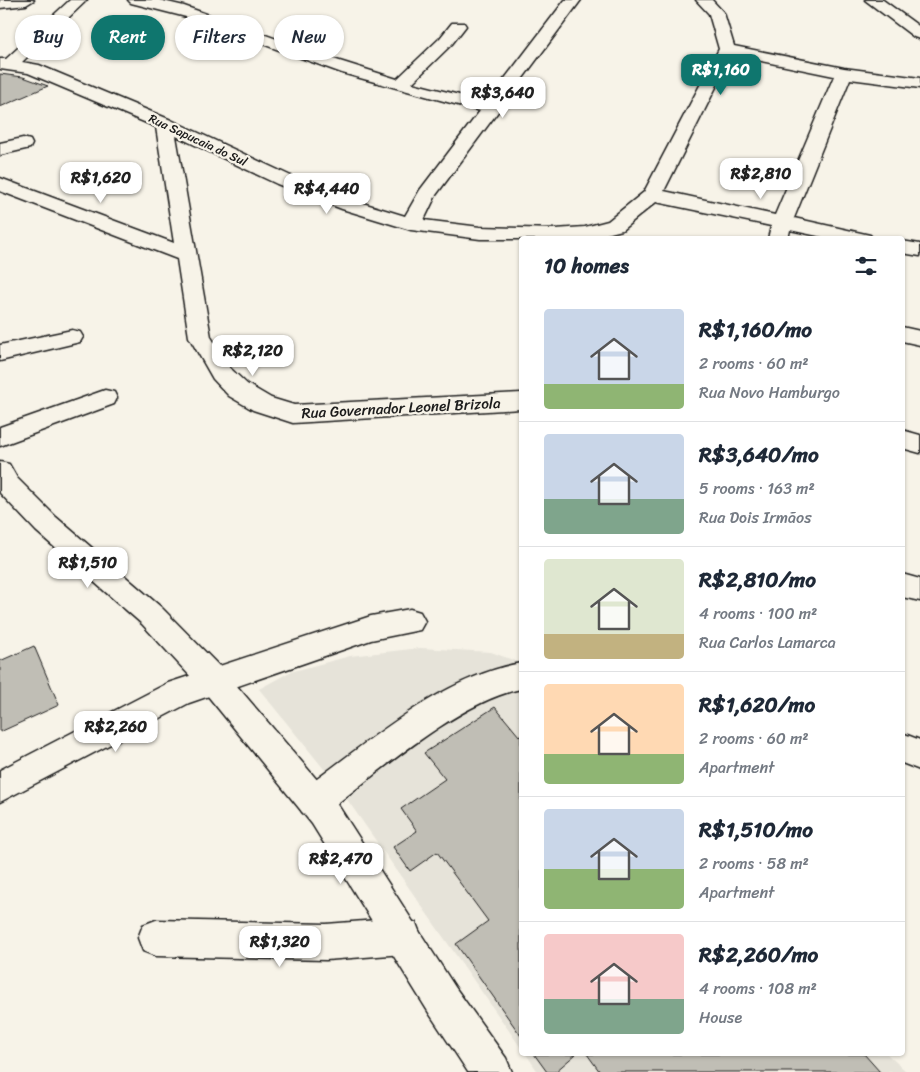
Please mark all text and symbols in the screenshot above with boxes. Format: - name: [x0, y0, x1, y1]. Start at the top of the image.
- chip: Buy: [15, 15, 81, 60]
- chip: Rent: [91, 15, 165, 60]
- chip: Filters: [175, 15, 264, 60]
- chip: New: [274, 15, 344, 60]
- pin: R$1,160: [675, 54, 767, 96]
- text: R$1,160: [692, 55, 750, 84]
- pin: R$3,640: [457, 76, 549, 119]
- text: R$3,640: [472, 78, 534, 107]
- street label: Rua Sapucaia do Sul: [145, 108, 251, 173]
- pin: R$2,810: [715, 158, 807, 200]
- text: R$2,810: [731, 159, 791, 188]
- pin: R$1,620: [55, 162, 147, 204]
- text: R$1,620: [71, 163, 131, 192]
- pin: R$4,440: [281, 172, 373, 215]
- text: R$4,440: [295, 174, 359, 203]
- text: 10 homes: [544, 247, 629, 285]
- icon: filters: [852, 252, 880, 280]
- text: R$1,160/mo: [699, 311, 812, 349]
- icon: home: [584, 329, 644, 389]
- pin: R$2,120: [207, 334, 299, 377]
- text: R$2,120: [223, 336, 283, 365]
- text: 2 rooms · 60 m²: [699, 349, 809, 378]
- text: Rua Novo Hamburgo: [699, 378, 840, 407]
- street label: Rua Governador Leonel Brizola: [301, 390, 502, 426]
- text: R$3,640/mo: [699, 436, 819, 474]
- icon: home: [584, 454, 644, 514]
- text: 5 rooms · 163 m²: [699, 474, 815, 503]
- text: Rua Dois Irmãos: [699, 503, 812, 532]
- pin: R$1,510: [42, 546, 134, 589]
- text: R$1,510: [59, 548, 117, 577]
- text: R$2,810/mo: [699, 561, 816, 599]
- icon: home: [584, 579, 644, 639]
- text: 4 rooms · 100 m²: [699, 599, 817, 628]
- text: Rua Carlos Lamarca: [699, 628, 836, 657]
- text: R$1,620/mo: [699, 686, 815, 724]
- icon: home: [584, 704, 644, 764]
- pin: R$2,260: [70, 710, 162, 753]
- text: R$2,260: [85, 712, 147, 741]
- text: 2 rooms · 60 m²: [699, 724, 809, 753]
- text: Apartment: [699, 753, 775, 782]
- text: R$1,510/mo: [699, 811, 813, 849]
- icon: home: [584, 829, 644, 889]
- pin: R$2,470: [295, 842, 387, 885]
- text: R$2,470: [309, 844, 373, 873]
- text: 2 rooms · 58 m²: [699, 849, 809, 878]
- text: Apartment: [699, 878, 775, 907]
- pin: R$1,320: [234, 926, 326, 968]
- text: R$1,320: [250, 927, 310, 956]
- text: R$2,260/mo: [699, 936, 818, 974]
- icon: home: [584, 954, 644, 1014]
- text: 4 rooms · 108 m²: [699, 974, 817, 1003]
- text: House: [699, 1003, 742, 1032]

